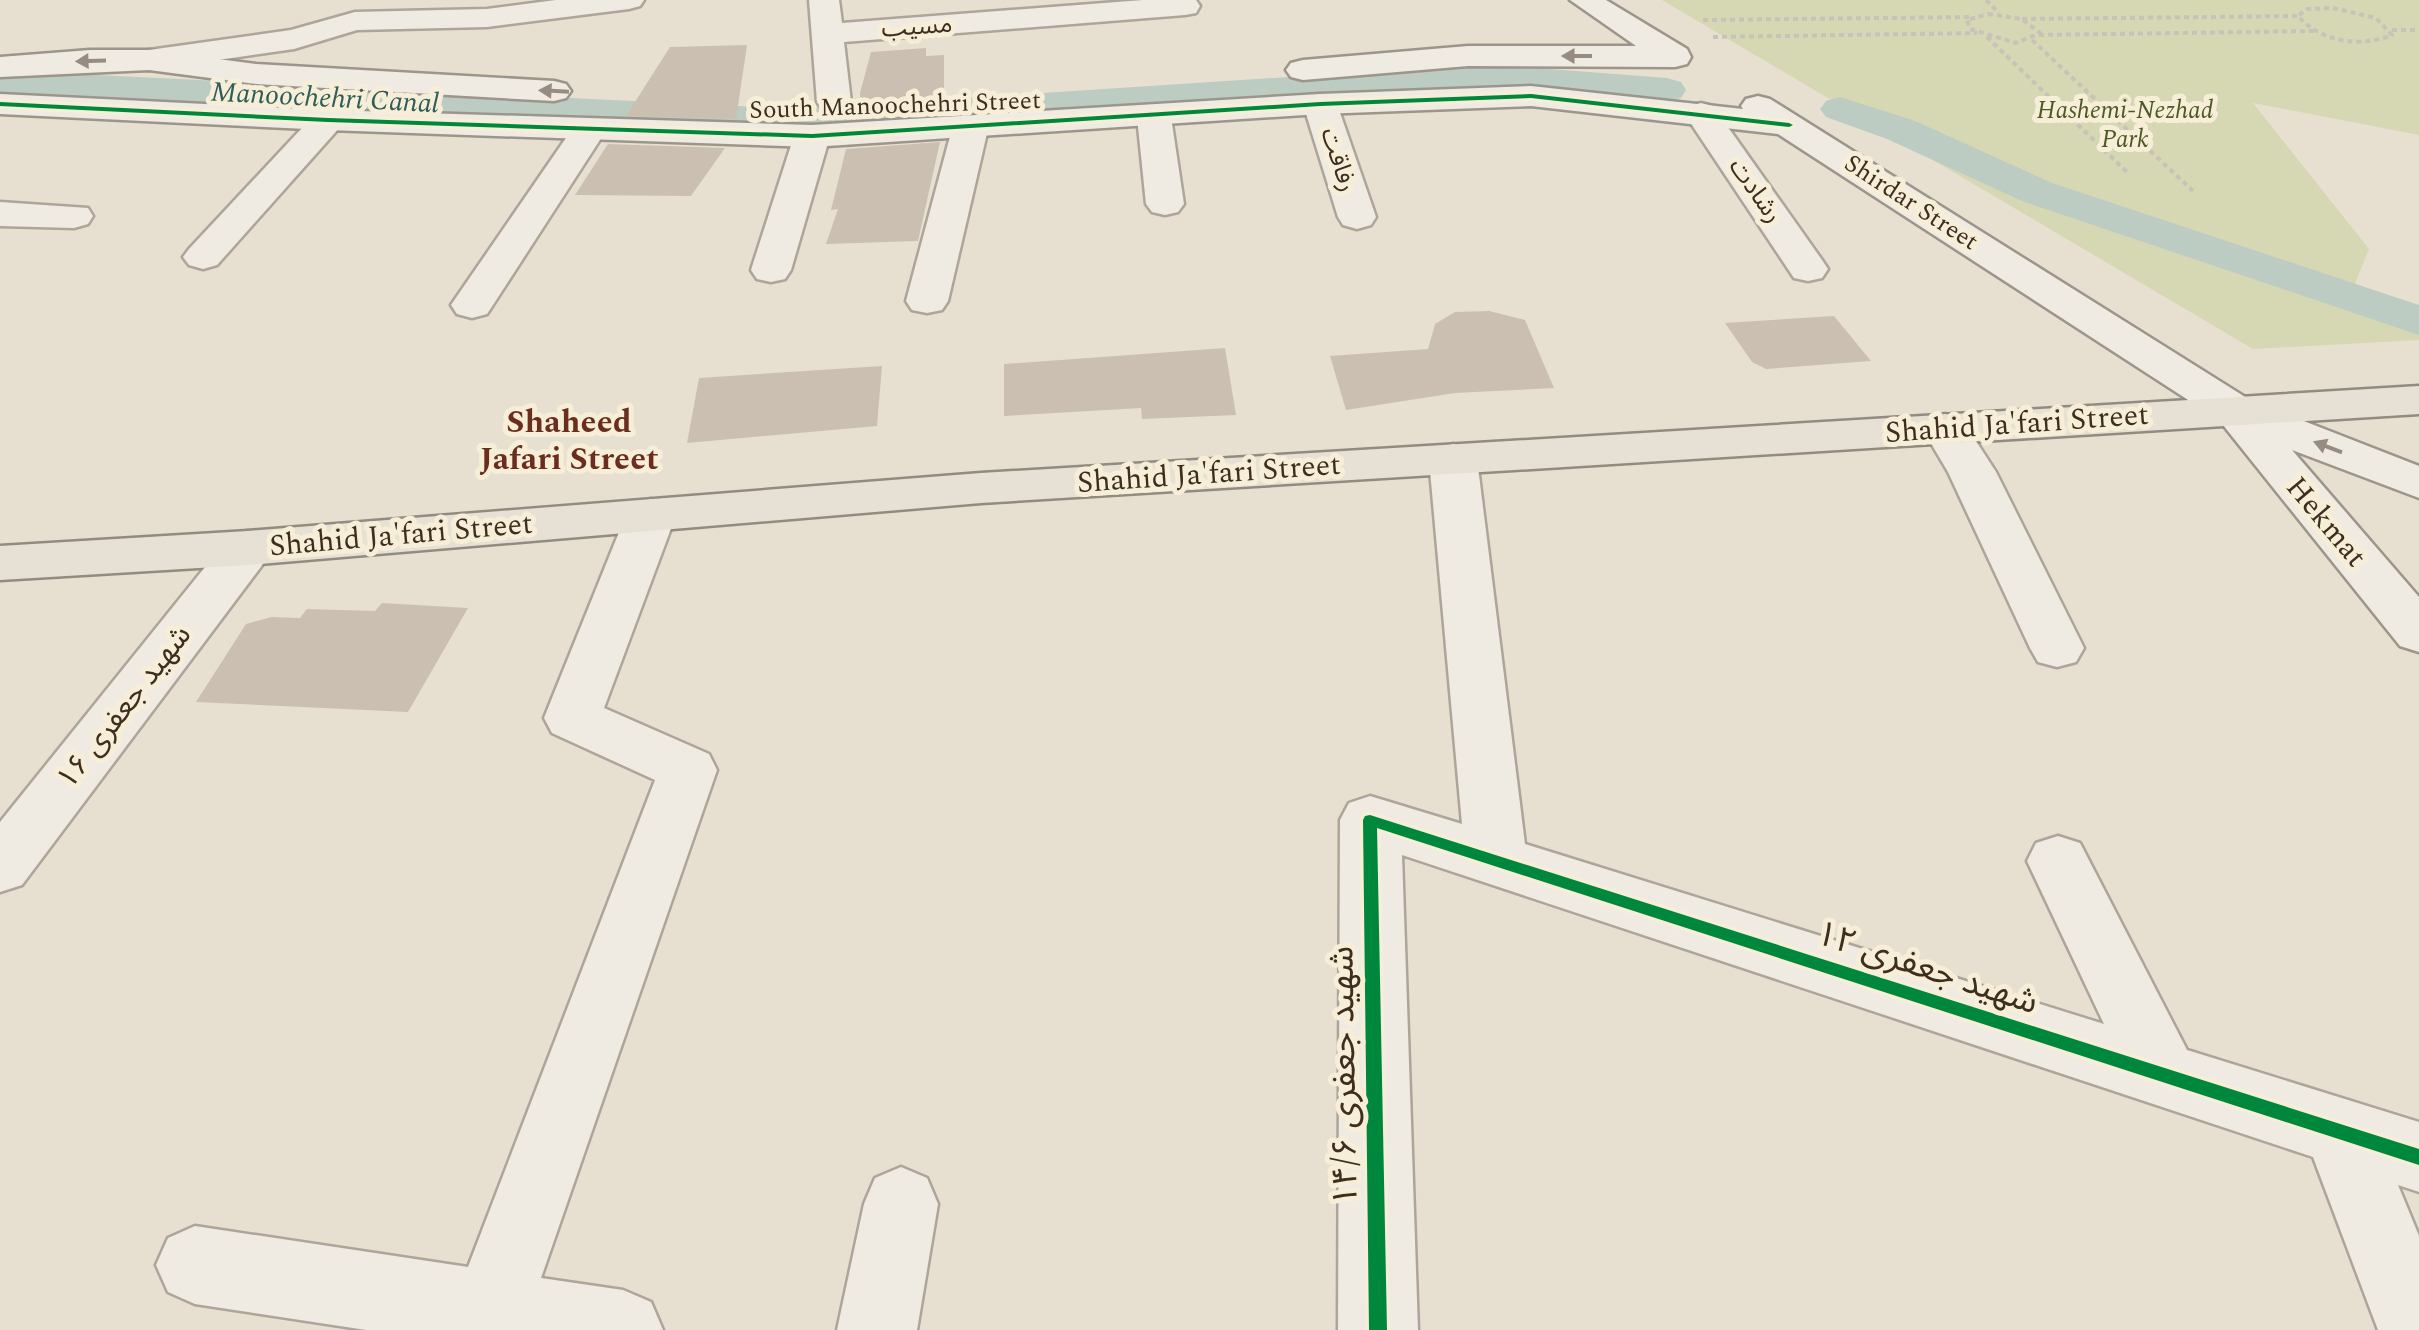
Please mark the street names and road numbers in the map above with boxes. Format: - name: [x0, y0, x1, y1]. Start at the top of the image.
- street label: مسیب: [880, 6, 954, 48]
- street label: South Manoochehri Street: [749, 82, 1042, 130]
- street label: رفاقت: [1310, 123, 1366, 197]
- street label: Shirdar Street: [1836, 145, 1986, 261]
- street label: رشادت: [1719, 151, 1791, 231]
- street label: Shahid Ja'fari Street: [1884, 392, 2150, 456]
- street label: Shahid Ja'fari Street: [1076, 442, 1342, 506]
- street label: Hekmat: [2274, 466, 2378, 578]
- street label: Shahid Ja'fari Street: [267, 501, 535, 569]
- street label: شهید جعفری ۱۶: [45, 615, 203, 799]
- street label: شهید جعفری ۱۲: [1809, 907, 2045, 1029]
- street label: شهید جعفری ۱۴/۶: [1315, 946, 1373, 1206]

